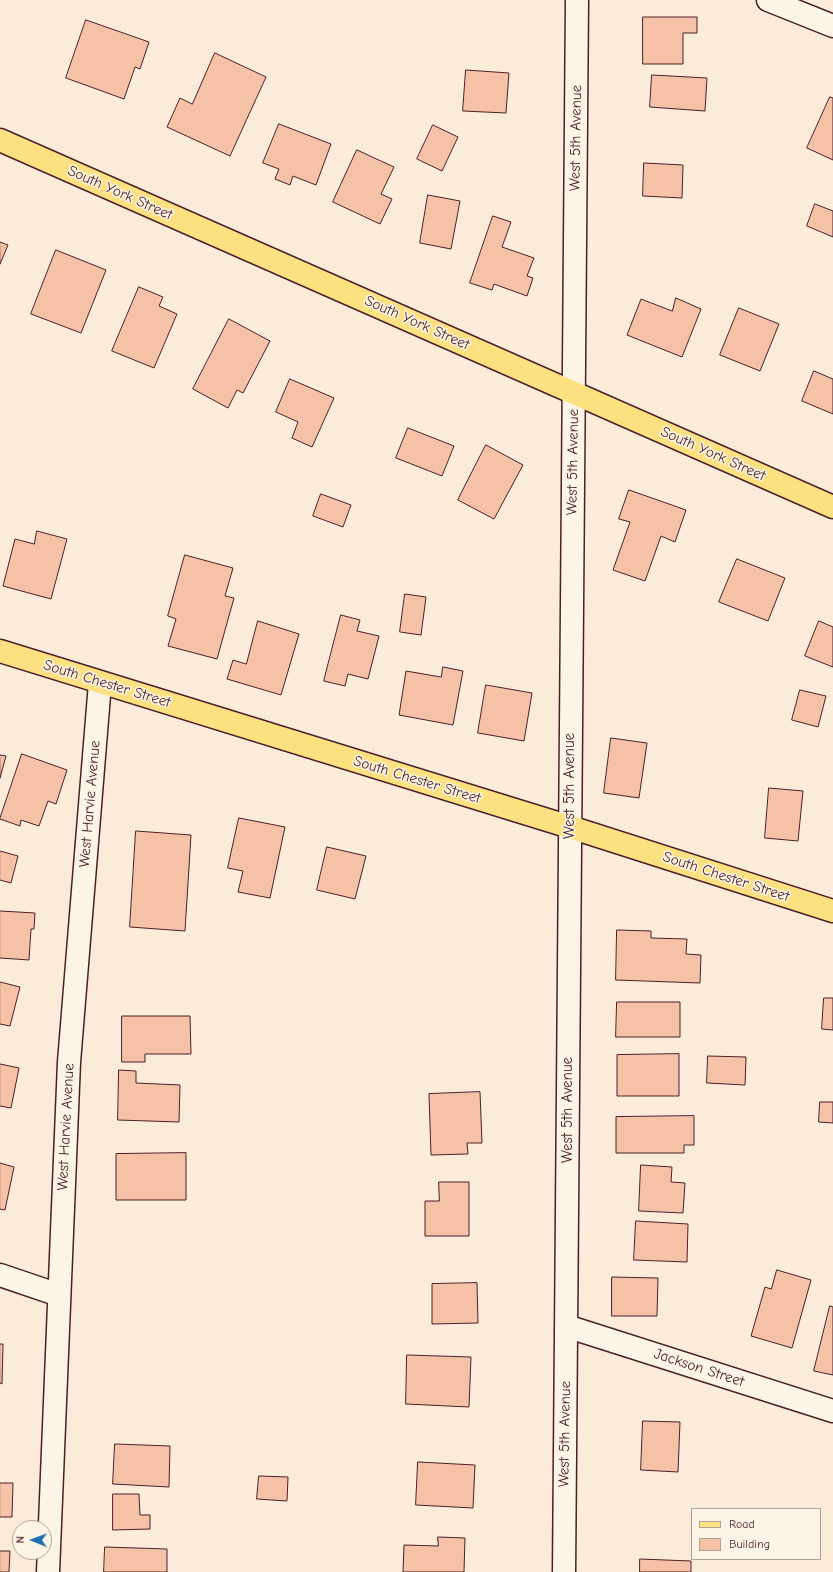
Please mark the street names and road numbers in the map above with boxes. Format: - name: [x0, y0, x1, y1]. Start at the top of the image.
- street label: West 5th Avenue: [566, 85, 586, 191]
- street label: South York Street: [65, 162, 175, 224]
- street label: South York Street: [362, 292, 472, 354]
- street label: West 5th Avenue: [563, 409, 583, 515]
- street label: South York Street: [658, 423, 768, 485]
- street label: South Chester Street: [41, 656, 173, 712]
- street label: West 5th Avenue: [561, 733, 579, 839]
- street label: West Harvie Avenue: [75, 740, 105, 868]
- street label: South Chester Street: [351, 752, 483, 808]
- street label: South Chester Street: [660, 848, 792, 906]
- street label: West 5th Avenue: [559, 1057, 577, 1163]
- street label: West Harvie Avenue: [54, 1063, 78, 1191]
- street label: Jackson Street: [651, 1345, 747, 1391]
- street label: West 5th Avenue: [555, 1381, 575, 1487]

